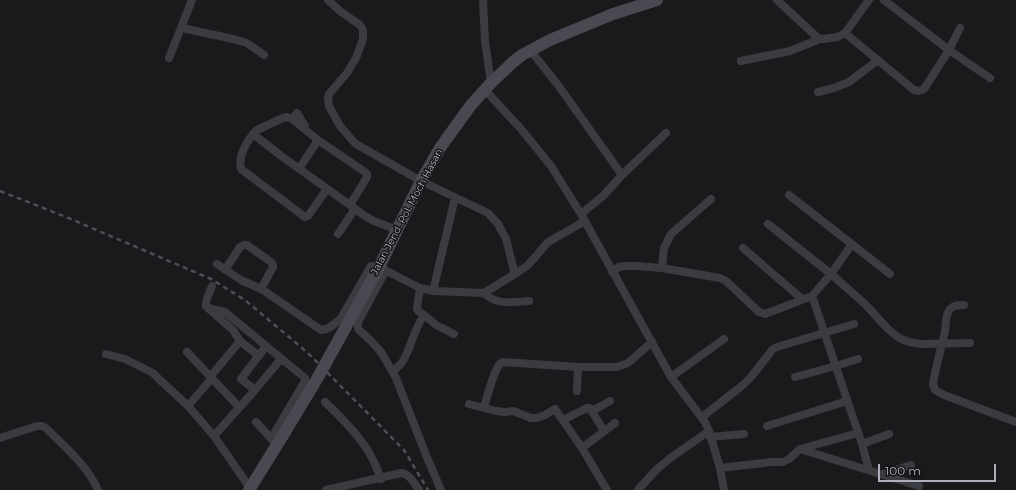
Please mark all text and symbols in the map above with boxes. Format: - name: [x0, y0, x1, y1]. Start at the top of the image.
- street label: Jalan Jend. Pol. Moch Hasan: [369, 147, 445, 277]
- scale bar: [880, 456, 998, 482]
- text: 100 m: [885, 463, 921, 478]

